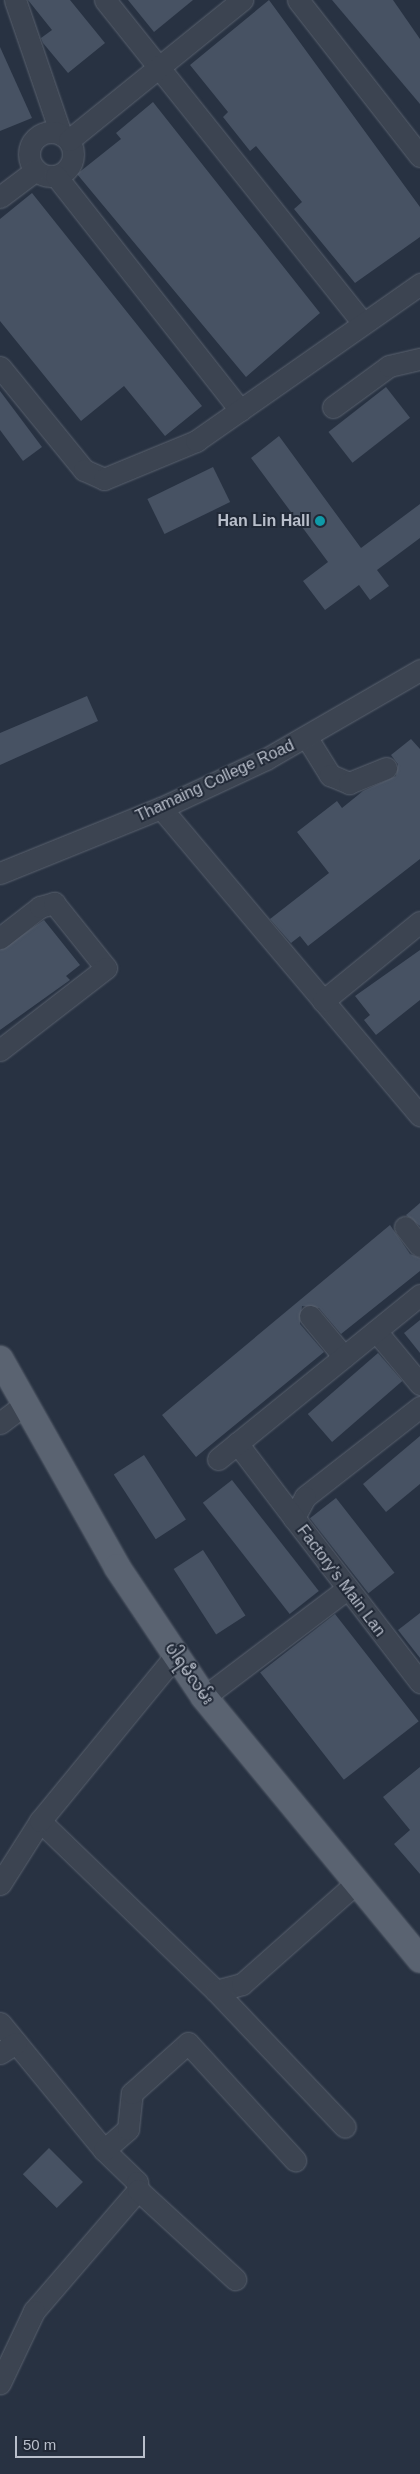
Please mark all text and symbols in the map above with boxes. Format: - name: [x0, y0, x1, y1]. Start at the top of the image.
- place label: Han Lin Hall: [218, 511, 310, 531]
- marker: Han Lin Hall: [314, 515, 326, 527]
- street label: Thamaing College Road: [133, 736, 297, 826]
- street label: Factory's Main Lan: [293, 1521, 389, 1641]
- street label: ပါရမီလမ်း: [161, 1639, 217, 1709]
- scale bar: [18, 2426, 148, 2458]
- text: 50 m: [23, 2436, 56, 2453]

